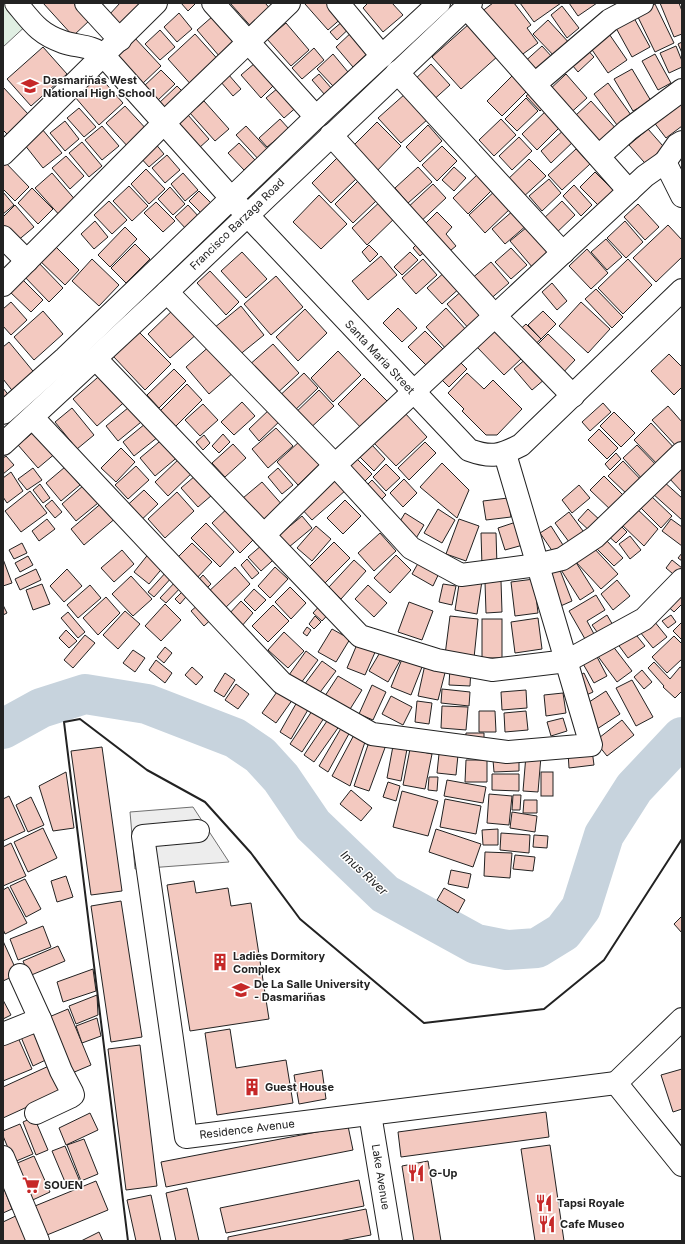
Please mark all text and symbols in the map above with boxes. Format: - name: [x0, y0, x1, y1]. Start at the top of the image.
- place label: Dasmariñas West National High School: [43, 73, 155, 100]
- school or university icon: Dasmariñas West National High School: [20, 76, 40, 96]
- street label: Francisco Barzaga Road: [187, 175, 287, 273]
- street label: Santa Maria Street: [342, 317, 418, 397]
- water label: Imus River: [338, 847, 391, 899]
- place label: Ladies Dormitory Complex: [233, 949, 325, 976]
- building icon: Ladies Dormitory Complex: [210, 952, 230, 972]
- place label: De La Salle University - Dasmariñas: [254, 977, 371, 1004]
- school or university icon: De La Salle University - Dasmariñas: [231, 980, 251, 1000]
- building icon: Guest House: [242, 1077, 262, 1097]
- place label: Guest House: [265, 1080, 334, 1094]
- street label: Residence Avenue: [199, 1116, 295, 1142]
- street label: Lake Avenue: [369, 1143, 393, 1211]
- restaurant icon: G-Up: [406, 1163, 426, 1183]
- place label: G-Up: [429, 1166, 457, 1180]
- supermarket icon: SOUEN: [21, 1175, 41, 1195]
- place label: SOUEN: [44, 1178, 83, 1192]
- restaurant icon: Tapsi Royale: [534, 1193, 554, 1213]
- place label: Tapsi Royale: [557, 1196, 625, 1210]
- restaurant icon: Cafe Museo: [537, 1214, 557, 1234]
- place label: Cafe Museo: [560, 1217, 625, 1231]

